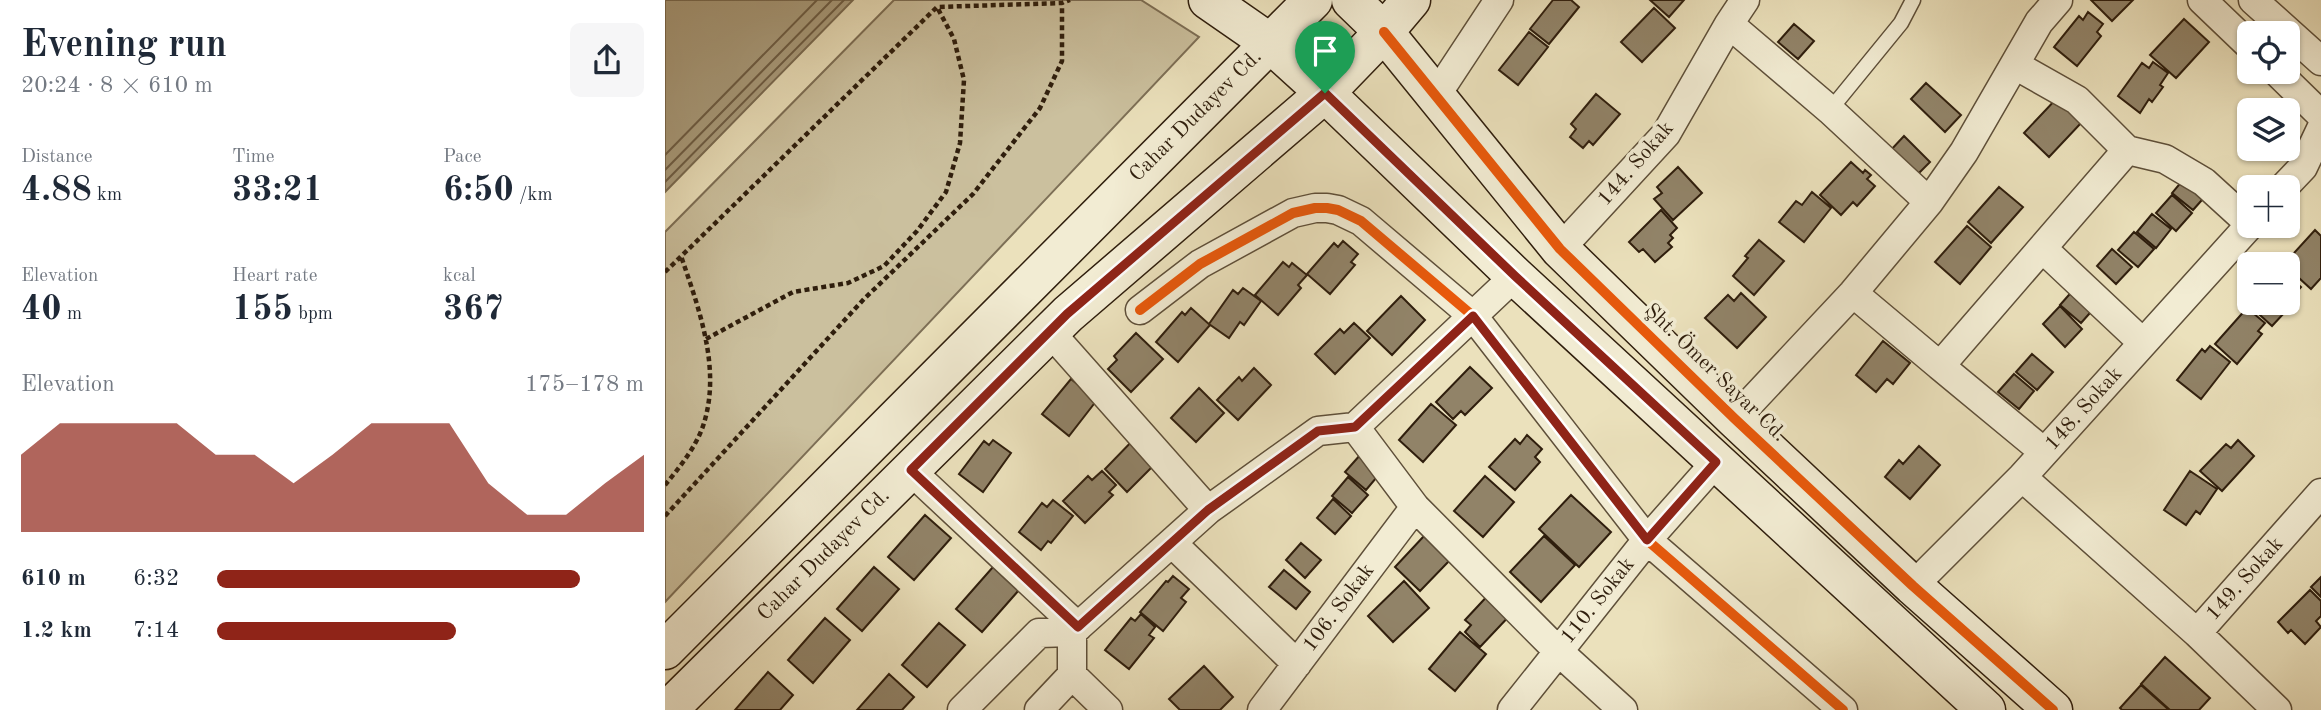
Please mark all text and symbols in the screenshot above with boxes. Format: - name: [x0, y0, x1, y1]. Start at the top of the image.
- pin: [1295, 21, 1355, 93]
- map controls: [2237, 21, 2300, 315]
- button: locate: [2237, 21, 2300, 84]
- button: share: [570, 23, 644, 97]
- text: Evening run: [21, 27, 227, 65]
- icon: arrive: [1306, 32, 1344, 70]
- street label: Cahar Dudayev Cd.: [1126, 46, 1266, 186]
- text: 20:24 · 8 × 610 m: [21, 74, 213, 97]
- button: layers: [2237, 98, 2300, 161]
- street label: 144. Sokak: [1594, 118, 1678, 210]
- text: Distance: [21, 148, 93, 167]
- text: Time: [232, 148, 275, 167]
- text: Pace: [443, 148, 482, 167]
- text: 4.88: [21, 173, 92, 208]
- text: 33:21: [232, 173, 323, 208]
- text: 6:50: [443, 173, 514, 208]
- button: +: [2237, 175, 2300, 238]
- text: km: [92, 186, 122, 205]
- text: /km: [514, 186, 553, 205]
- button: −: [2237, 252, 2300, 315]
- text: Elevation: [21, 267, 98, 286]
- text: Heart rate: [232, 267, 317, 286]
- text: kcal: [443, 267, 476, 286]
- text: 40: [21, 292, 62, 327]
- text: 155: [232, 292, 293, 327]
- text: 367: [443, 292, 504, 327]
- street label: Şht. Ömer Sayar Cd.: [1640, 297, 1793, 446]
- text: m: [62, 305, 82, 324]
- text: bpm: [293, 305, 333, 324]
- street label: 148. Sokak: [2041, 363, 2127, 455]
- text: Elevation: [21, 373, 115, 396]
- text: 175–178 m: [525, 373, 644, 396]
- street label: Cahar Dudayev Cd.: [754, 485, 894, 625]
- street label: 149. Sokak: [2202, 533, 2288, 625]
- street label: 110. Sokak: [1557, 554, 1639, 648]
- street label: 106. Sokak: [1299, 560, 1379, 656]
- text: 610 m: [21, 567, 86, 590]
- text: 6:32: [133, 567, 179, 590]
- text: 1.2 km: [21, 619, 92, 642]
- text: 7:14: [133, 619, 179, 642]

